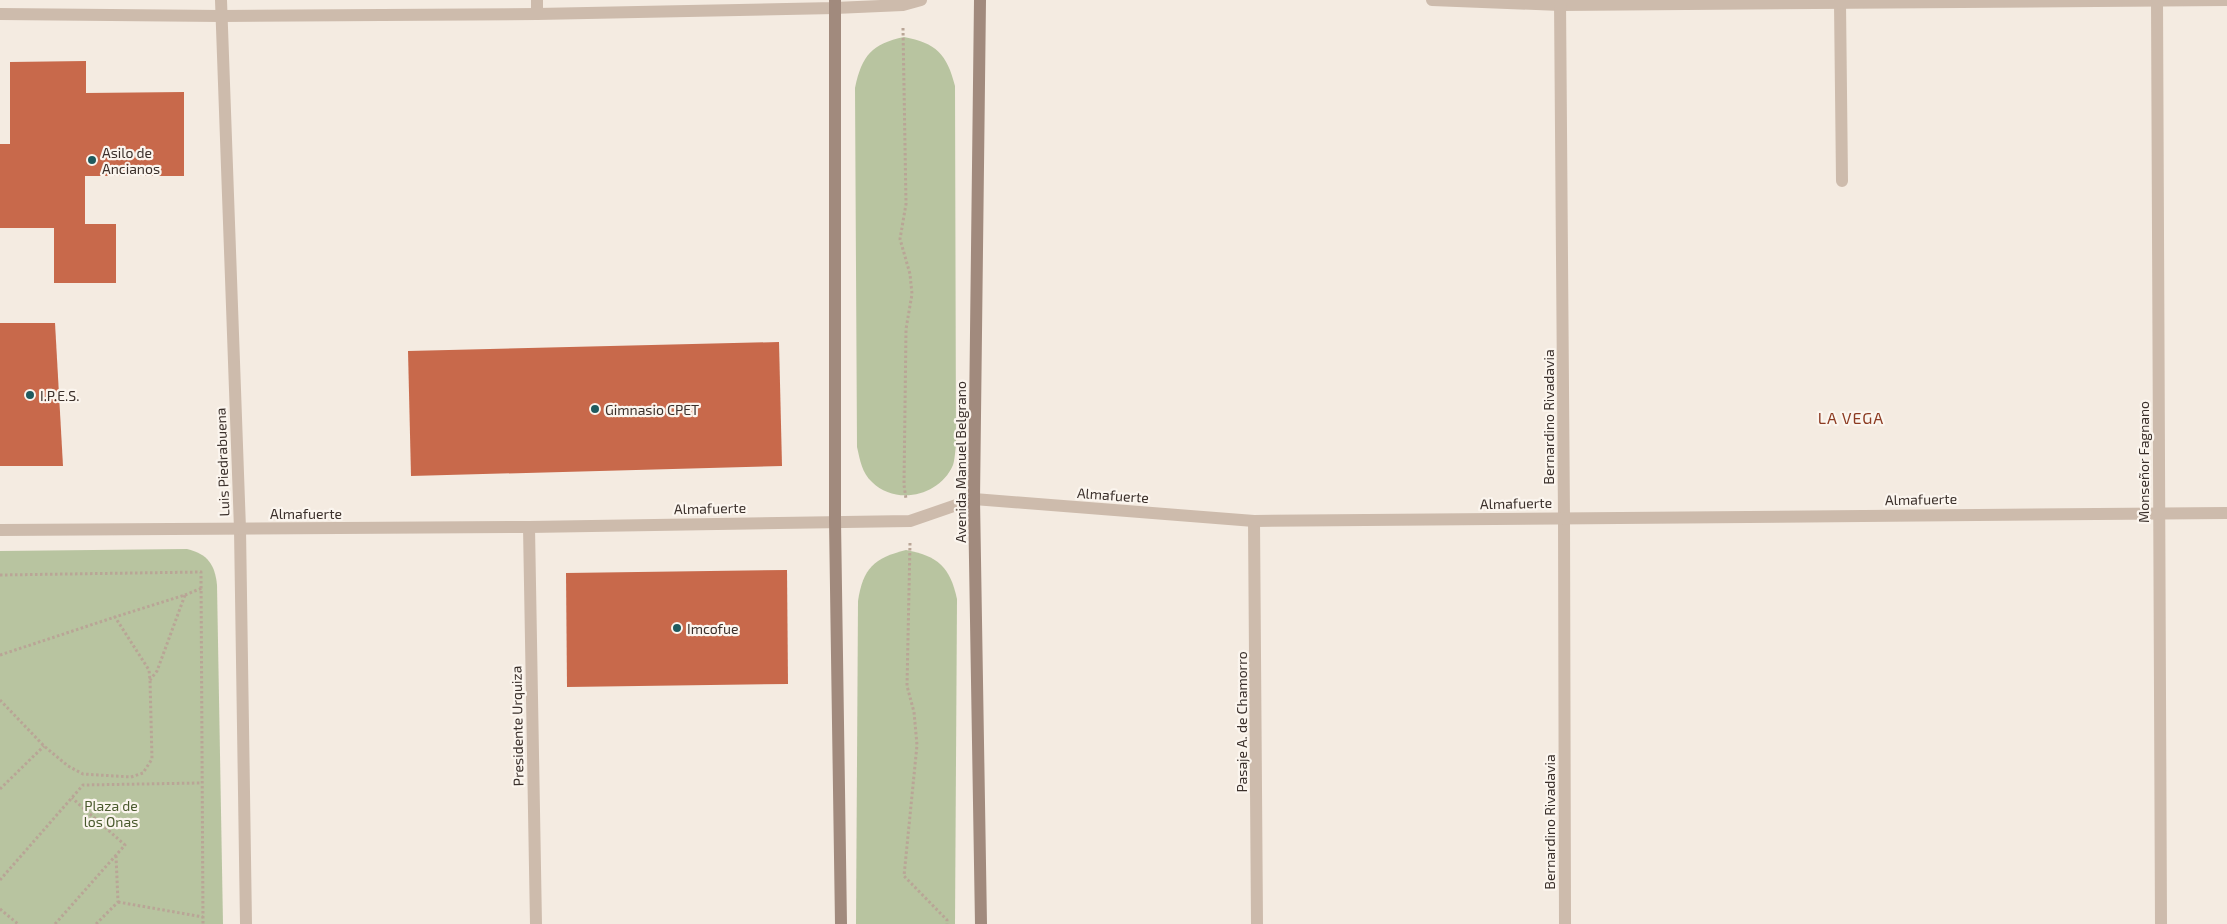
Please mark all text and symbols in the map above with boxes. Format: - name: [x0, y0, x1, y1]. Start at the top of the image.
- place label: Asilo de Ancianos: [102, 144, 160, 177]
- marker: Asilo de Ancianos: [86, 154, 98, 166]
- street label: Bernardino Rivadavia: [1540, 349, 1557, 485]
- street label: Avenida Manuel Belgrano: [952, 381, 969, 543]
- place label: I.P.E.S.: [40, 387, 79, 404]
- marker: I.P.E.S.: [24, 389, 36, 401]
- place label: Gimnasio CPET: [605, 401, 699, 418]
- street label: Monseñor Fagnano: [2135, 401, 2152, 523]
- marker: Gimnasio CPET: [589, 403, 601, 415]
- street label: Luis Piedrabuena: [212, 407, 232, 517]
- district label: LA VEGA: [1818, 408, 1884, 427]
- street label: Almafuerte: [1076, 484, 1150, 506]
- street label: Almafuerte: [1885, 490, 1957, 508]
- street label: Almafuerte: [1480, 494, 1552, 512]
- street label: Almafuerte: [674, 499, 746, 517]
- street label: Almafuerte: [270, 505, 342, 522]
- place label: Imcofue: [687, 620, 738, 637]
- marker: Imcofue: [671, 622, 683, 634]
- street label: Pasaje A. de Chamorro: [1233, 651, 1250, 793]
- street label: Presidente Urquiza: [507, 666, 527, 786]
- street label: Bernardino Rivadavia: [1541, 754, 1558, 890]
- park label: Plaza de los Onas: [84, 797, 138, 830]

